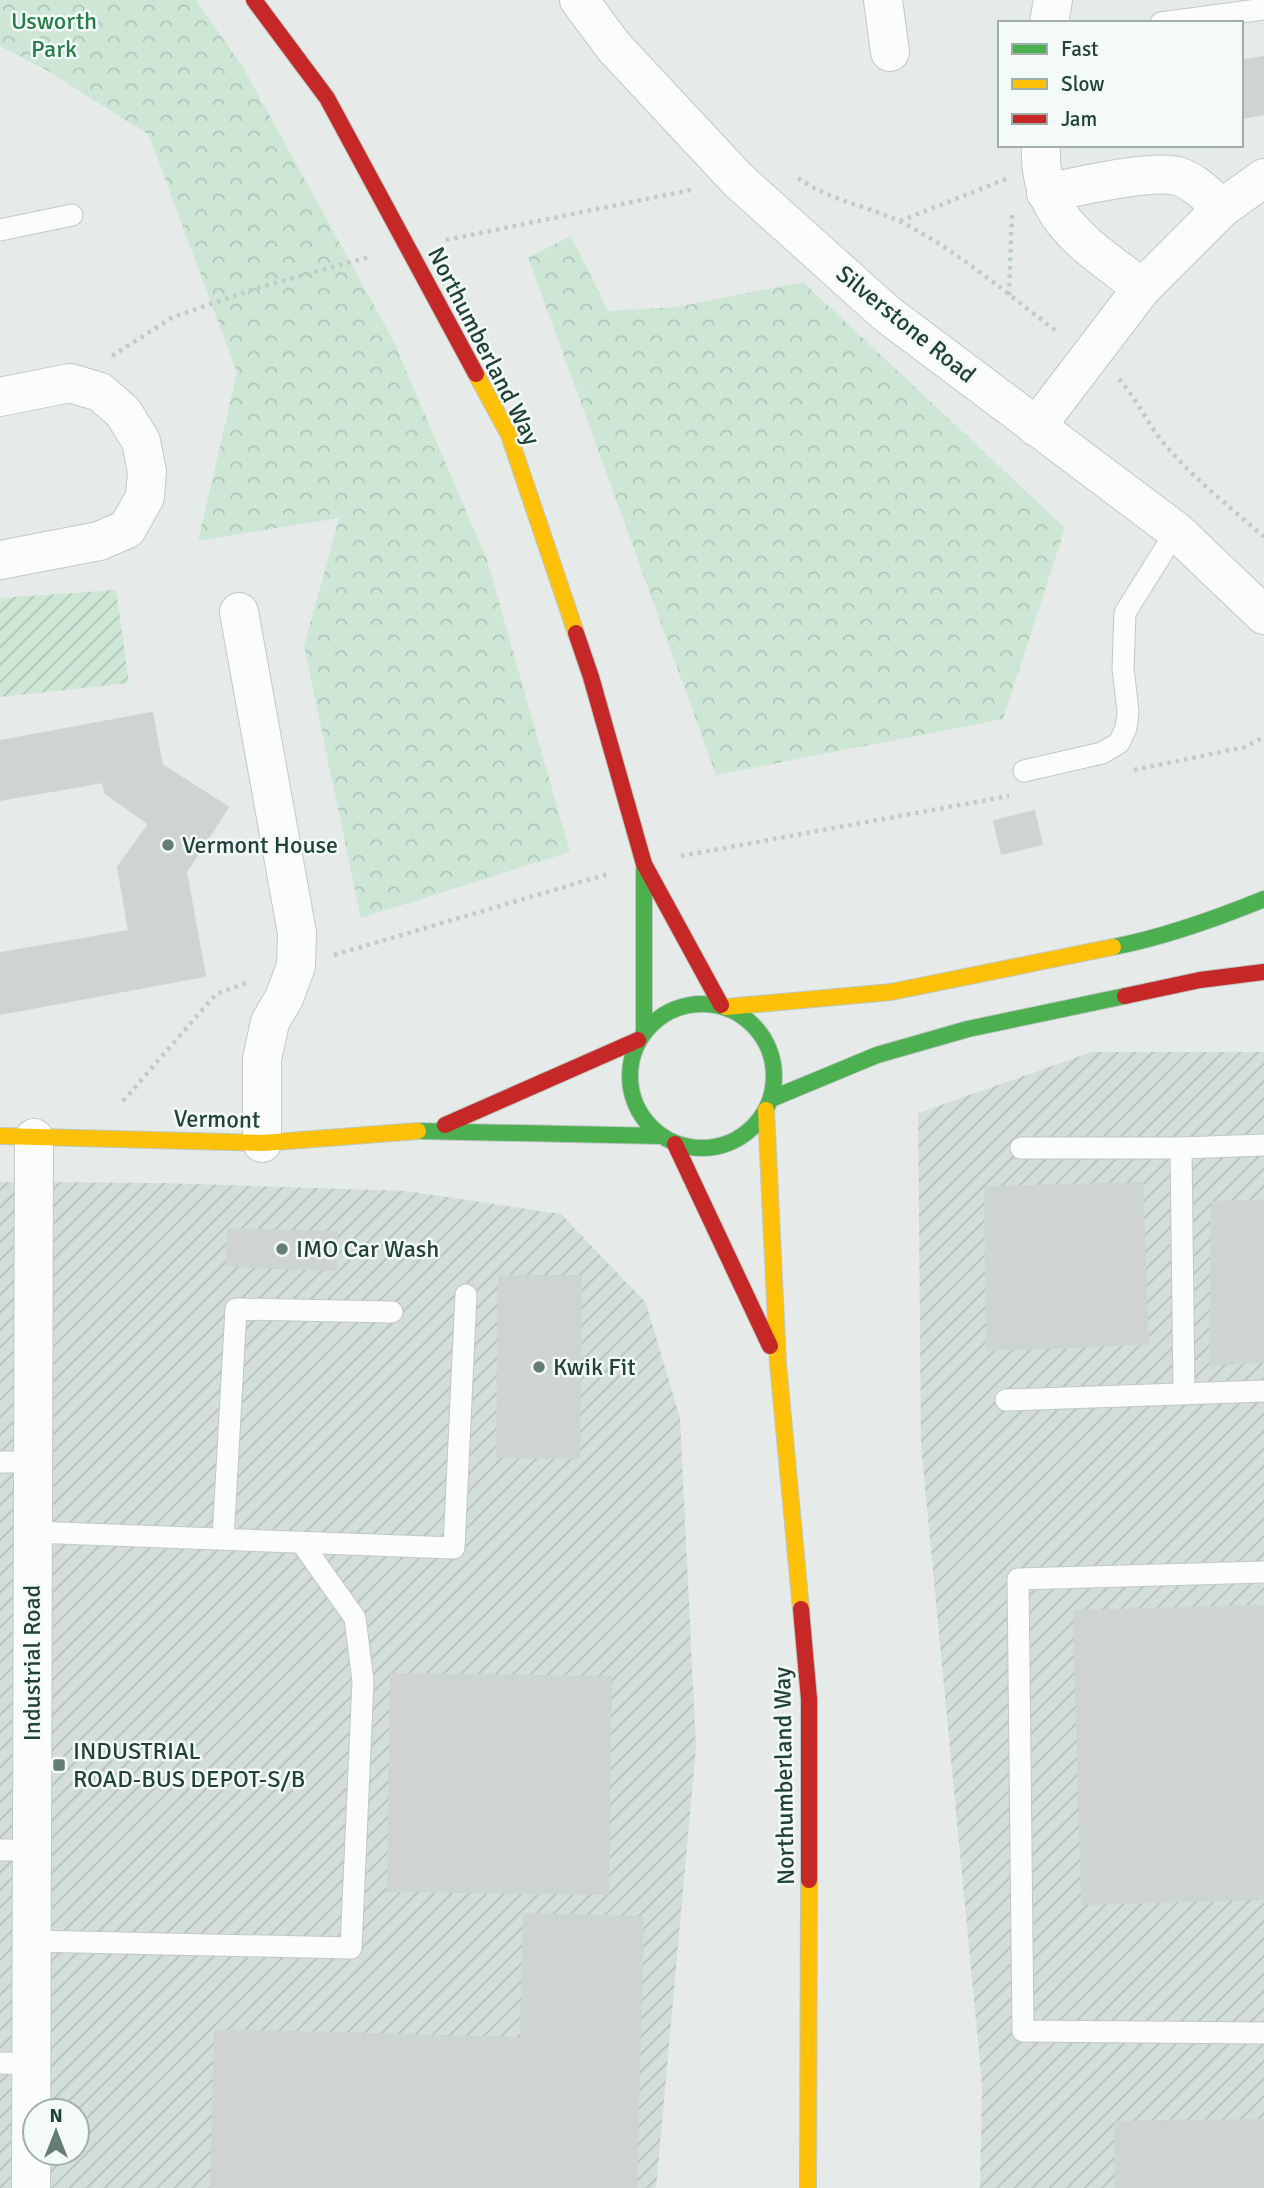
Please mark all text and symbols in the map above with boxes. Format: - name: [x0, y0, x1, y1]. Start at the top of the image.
- park label: Usworth Park: [11, 6, 97, 64]
- legend: [998, 21, 1243, 147]
- text: Fast: [1061, 36, 1098, 62]
- text: Slow: [1061, 71, 1105, 97]
- text: Jam: [1061, 106, 1097, 132]
- street label: Northumberland Way: [421, 242, 547, 450]
- street label: Silverstone Road: [830, 259, 982, 389]
- place label: Vermont House: [182, 830, 338, 860]
- marker: Vermont House: [160, 837, 176, 853]
- street label: Vermont: [173, 1103, 261, 1135]
- place label: IMO Car Wash: [296, 1234, 439, 1264]
- marker: IMO Car Wash: [274, 1241, 290, 1257]
- place label: Kwik Fit: [553, 1352, 636, 1382]
- marker: Kwik Fit: [531, 1359, 547, 1375]
- street label: Industrial Road: [17, 1585, 47, 1741]
- street label: Northumberland Way: [767, 1667, 801, 1885]
- place label: INDUSTRIAL ROAD-BUS DEPOT-S/B: [73, 1736, 305, 1794]
- marker: INDUSTRIAL ROAD-BUS DEPOT-S/B: [51, 1757, 67, 1773]
- north arrow: [21, 2097, 91, 2167]
- text: N: [49, 2104, 63, 2128]

